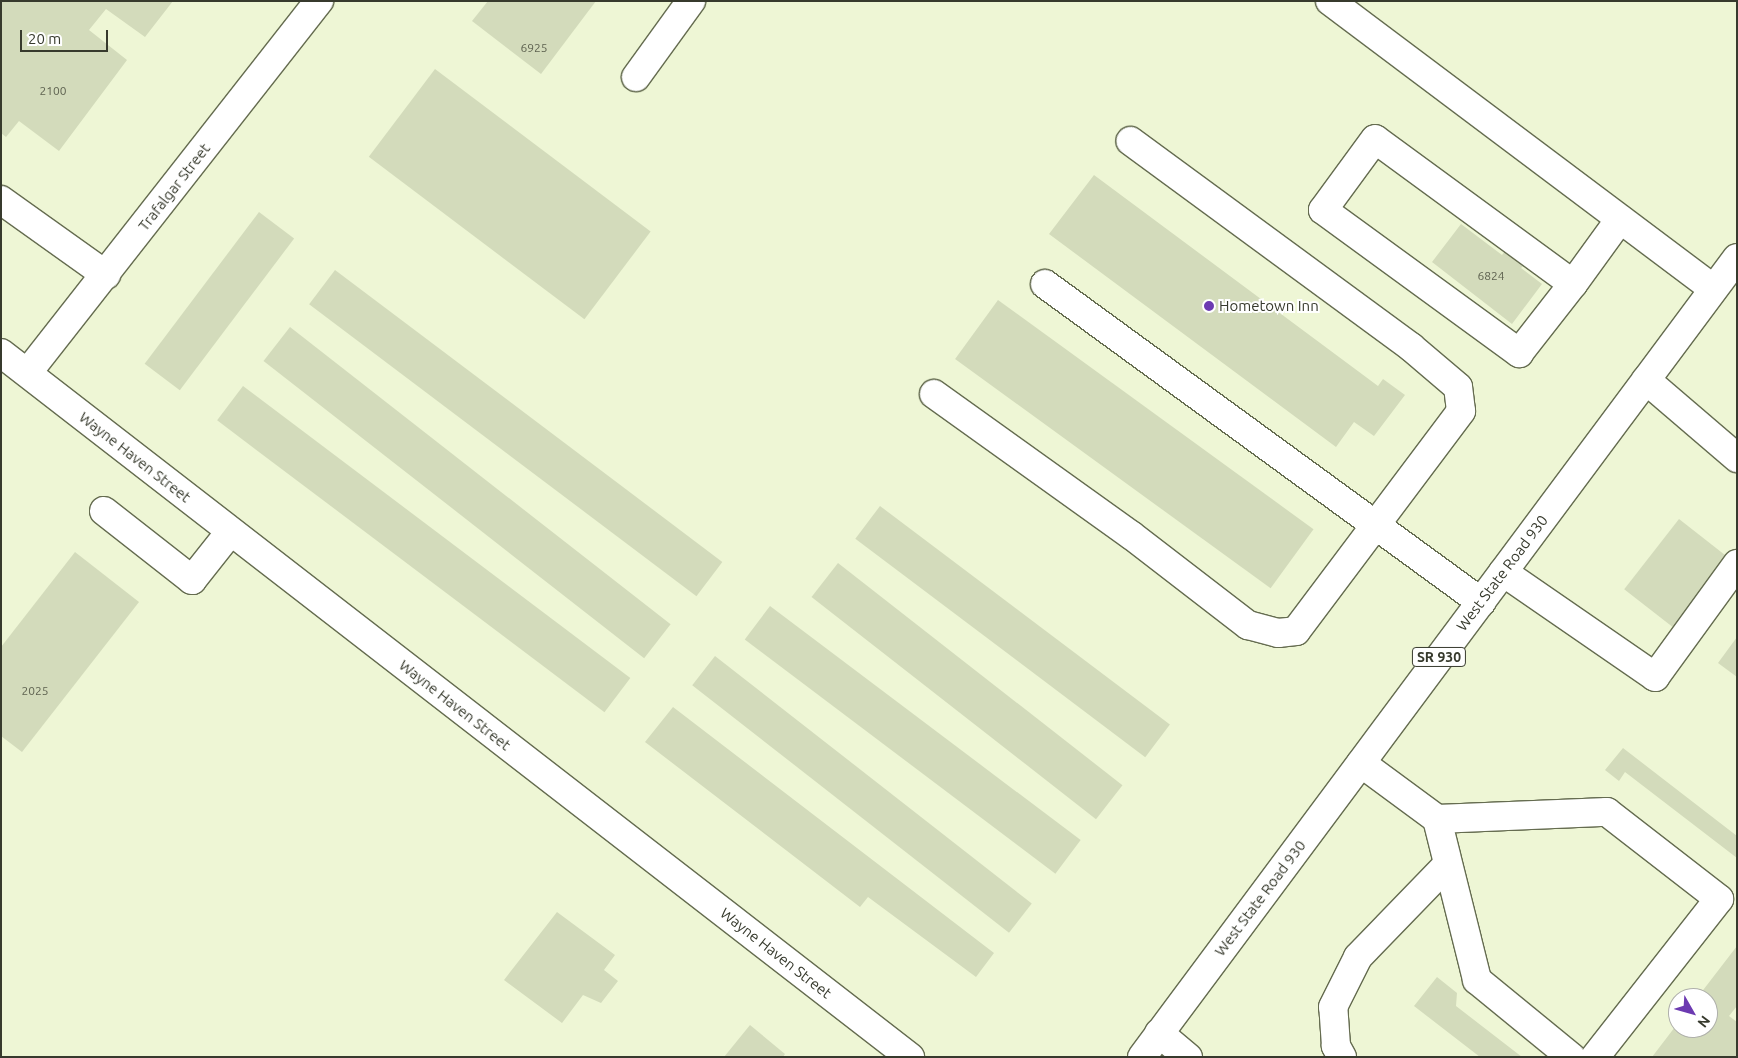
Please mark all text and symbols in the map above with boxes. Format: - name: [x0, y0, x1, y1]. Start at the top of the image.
- scale bar: [22, 20, 110, 52]
- text: 20 m: [28, 30, 61, 47]
- house number: 6925: [520, 41, 548, 55]
- house number: 2100: [39, 84, 67, 98]
- street label: Trafalgar Street: [134, 140, 214, 234]
- house number: 6824: [1477, 269, 1505, 283]
- place label: Hometown Inn: [1219, 297, 1319, 315]
- marker: Hometown Inn: [1203, 300, 1215, 312]
- street label: Wayne Haven Street: [76, 408, 194, 506]
- street label: West State Road 930: [1453, 512, 1551, 634]
- road number: SR 930: [1412, 646, 1466, 669]
- street label: Wayne Haven Street: [396, 656, 514, 754]
- house number: 2025: [21, 684, 49, 698]
- street label: West State Road 930: [1211, 837, 1309, 959]
- street label: Wayne Haven Street: [717, 904, 835, 1002]
- north arrow: [1668, 988, 1718, 1038]
- text: N: [1695, 1013, 1714, 1031]

